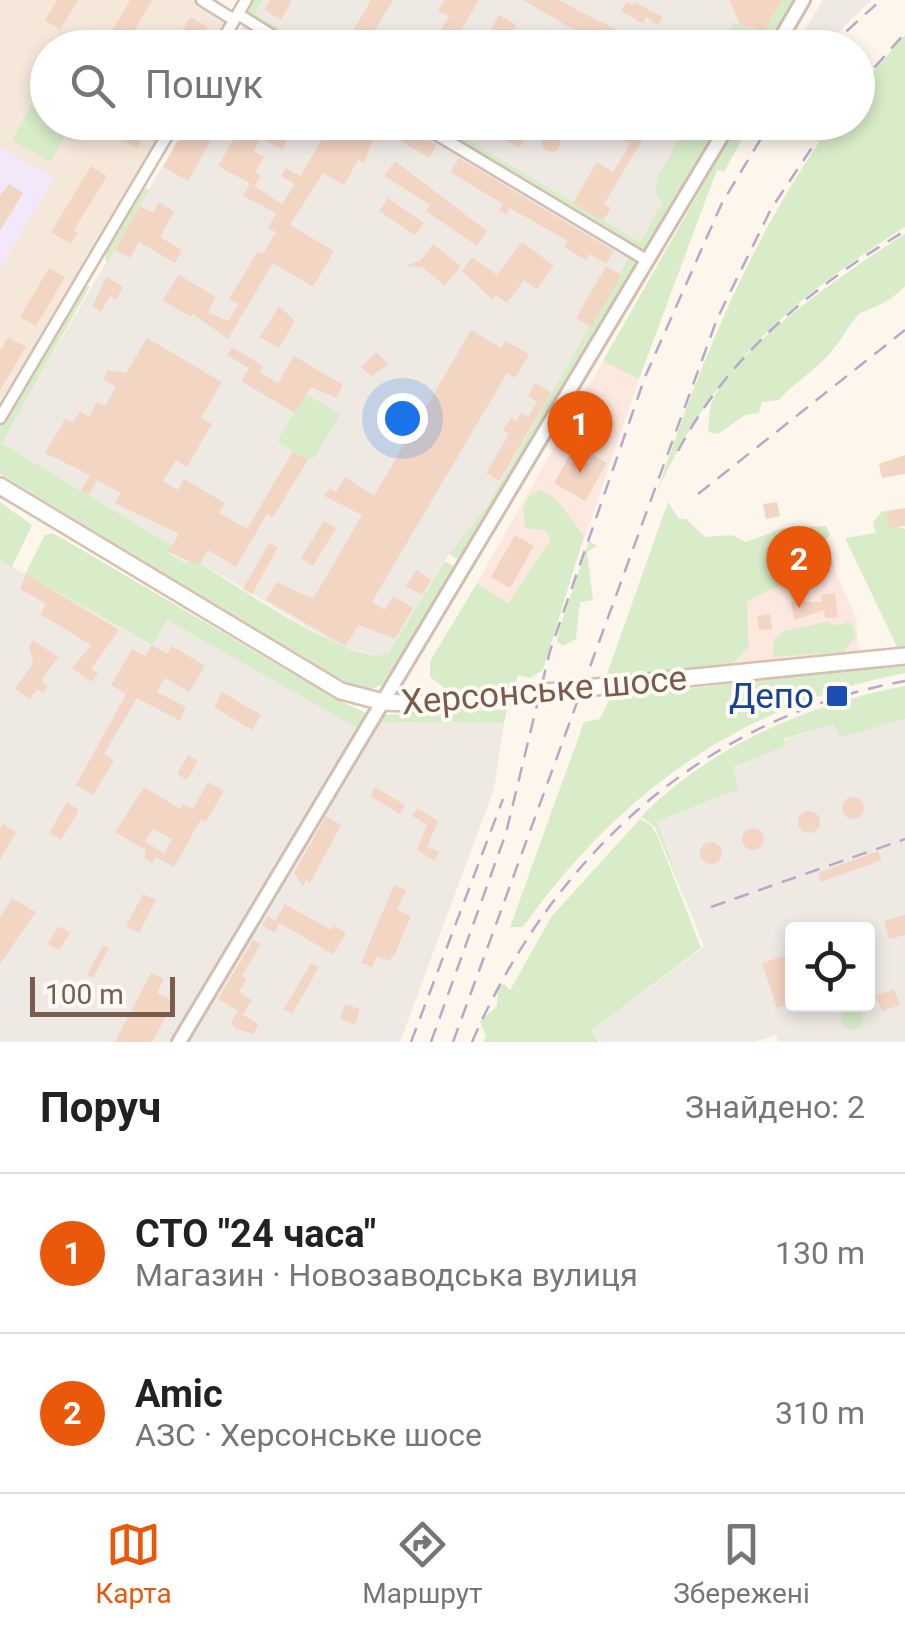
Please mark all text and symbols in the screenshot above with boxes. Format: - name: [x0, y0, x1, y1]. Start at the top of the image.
- search box: [30, 30, 875, 140]
- icon: search: [65, 58, 120, 113]
- text: Пошук: [145, 63, 263, 107]
- pin: 1: [548, 390, 612, 473]
- your location: [377, 393, 428, 444]
- pin: 2: [766, 526, 832, 608]
- street label: Херсонське шосе: [400, 658, 689, 723]
- place label: Депо: [729, 676, 814, 717]
- marker: Депо: [824, 683, 850, 709]
- map controls: [785, 922, 875, 1012]
- button: locate: [785, 922, 875, 1012]
- scale bar: [30, 972, 175, 1016]
- text: 100 m: [45, 978, 124, 1011]
- text: Поруч: [40, 1083, 161, 1132]
- text: Знайдено: 2: [685, 1088, 865, 1126]
- text: СТО "24 часа": [135, 1212, 376, 1256]
- text: 1: [63, 1234, 82, 1272]
- text: 130 m: [775, 1234, 865, 1272]
- text: Магазин · Новозаводська вулиця: [135, 1256, 638, 1294]
- text: Amic: [135, 1372, 223, 1416]
- text: 2: [63, 1394, 82, 1432]
- text: 310 m: [775, 1394, 865, 1432]
- text: АЗС · Херсонське шосе: [135, 1416, 482, 1454]
- tab: Карта: [95, 1517, 172, 1610]
- tab: Маршрут: [362, 1517, 483, 1610]
- tab: Збережені: [673, 1517, 810, 1610]

